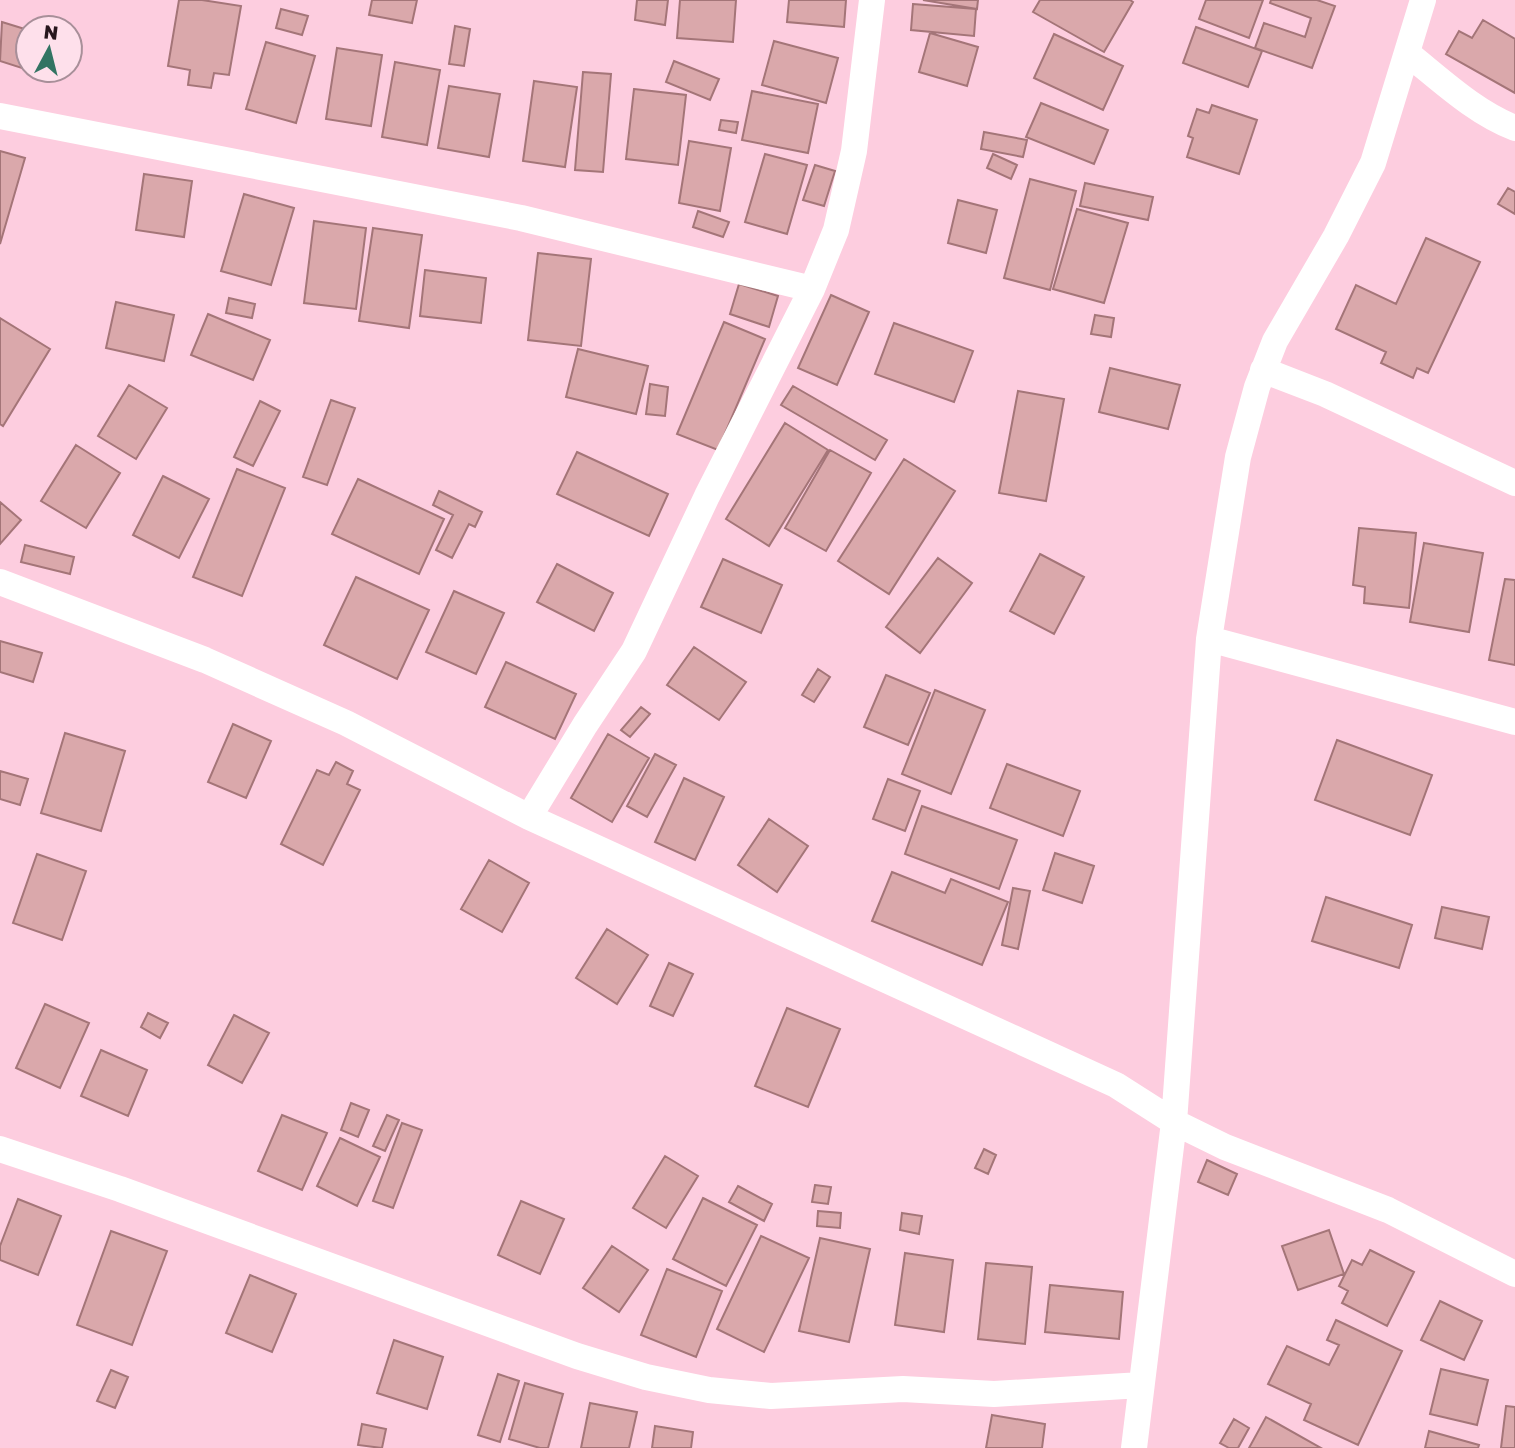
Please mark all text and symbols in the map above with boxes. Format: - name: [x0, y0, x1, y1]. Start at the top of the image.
- north arrow: [14, 14, 84, 84]
- text: N: [43, 19, 60, 44]

